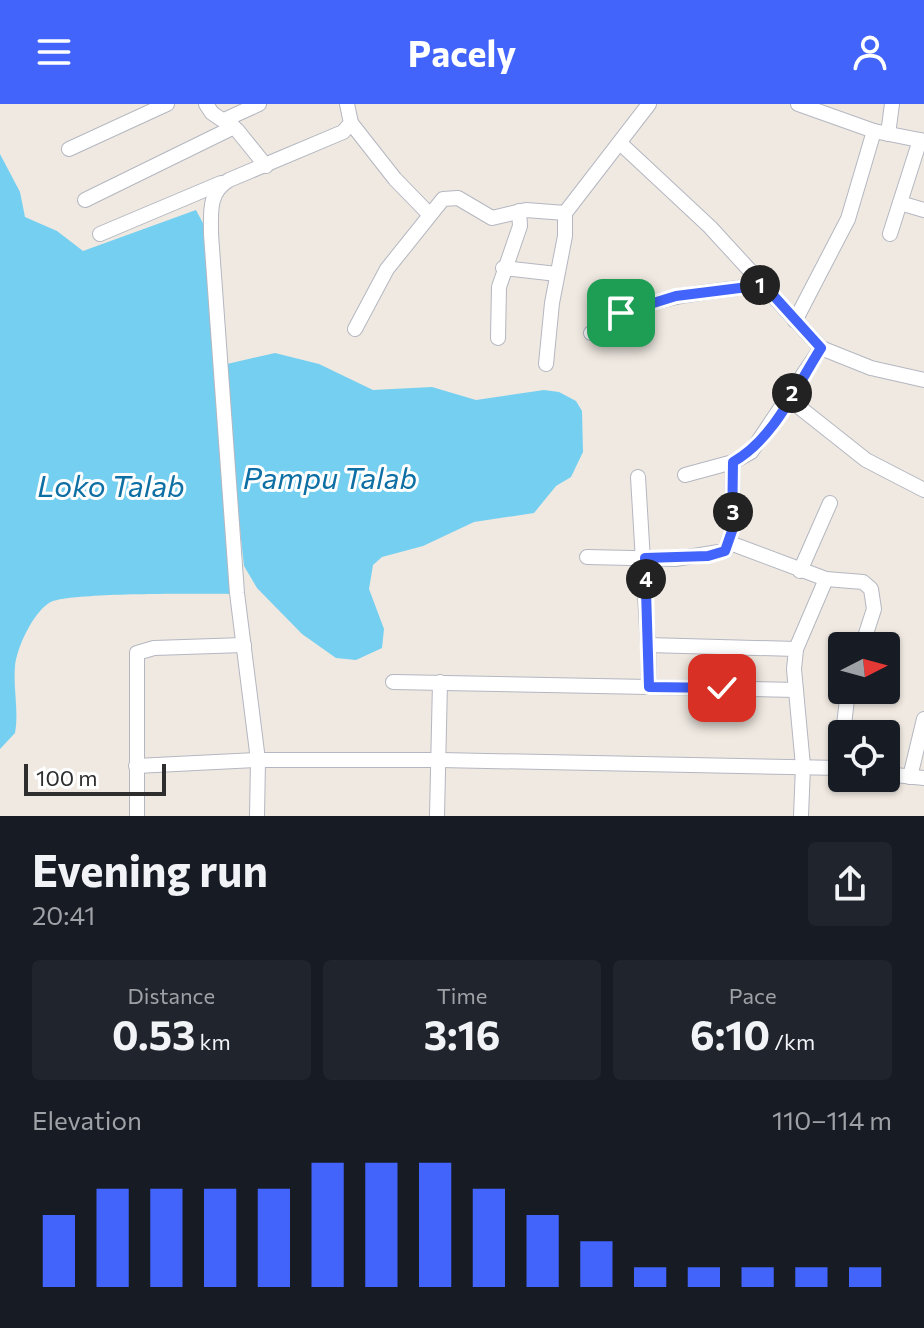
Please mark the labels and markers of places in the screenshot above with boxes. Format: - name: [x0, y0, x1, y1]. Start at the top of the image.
- pin: 1: [740, 265, 780, 305]
- pin: [587, 279, 655, 347]
- pin: 2: [772, 373, 812, 413]
- pin: 3: [713, 492, 753, 532]
- pin: 4: [626, 559, 666, 599]
- pin: [688, 654, 756, 722]

